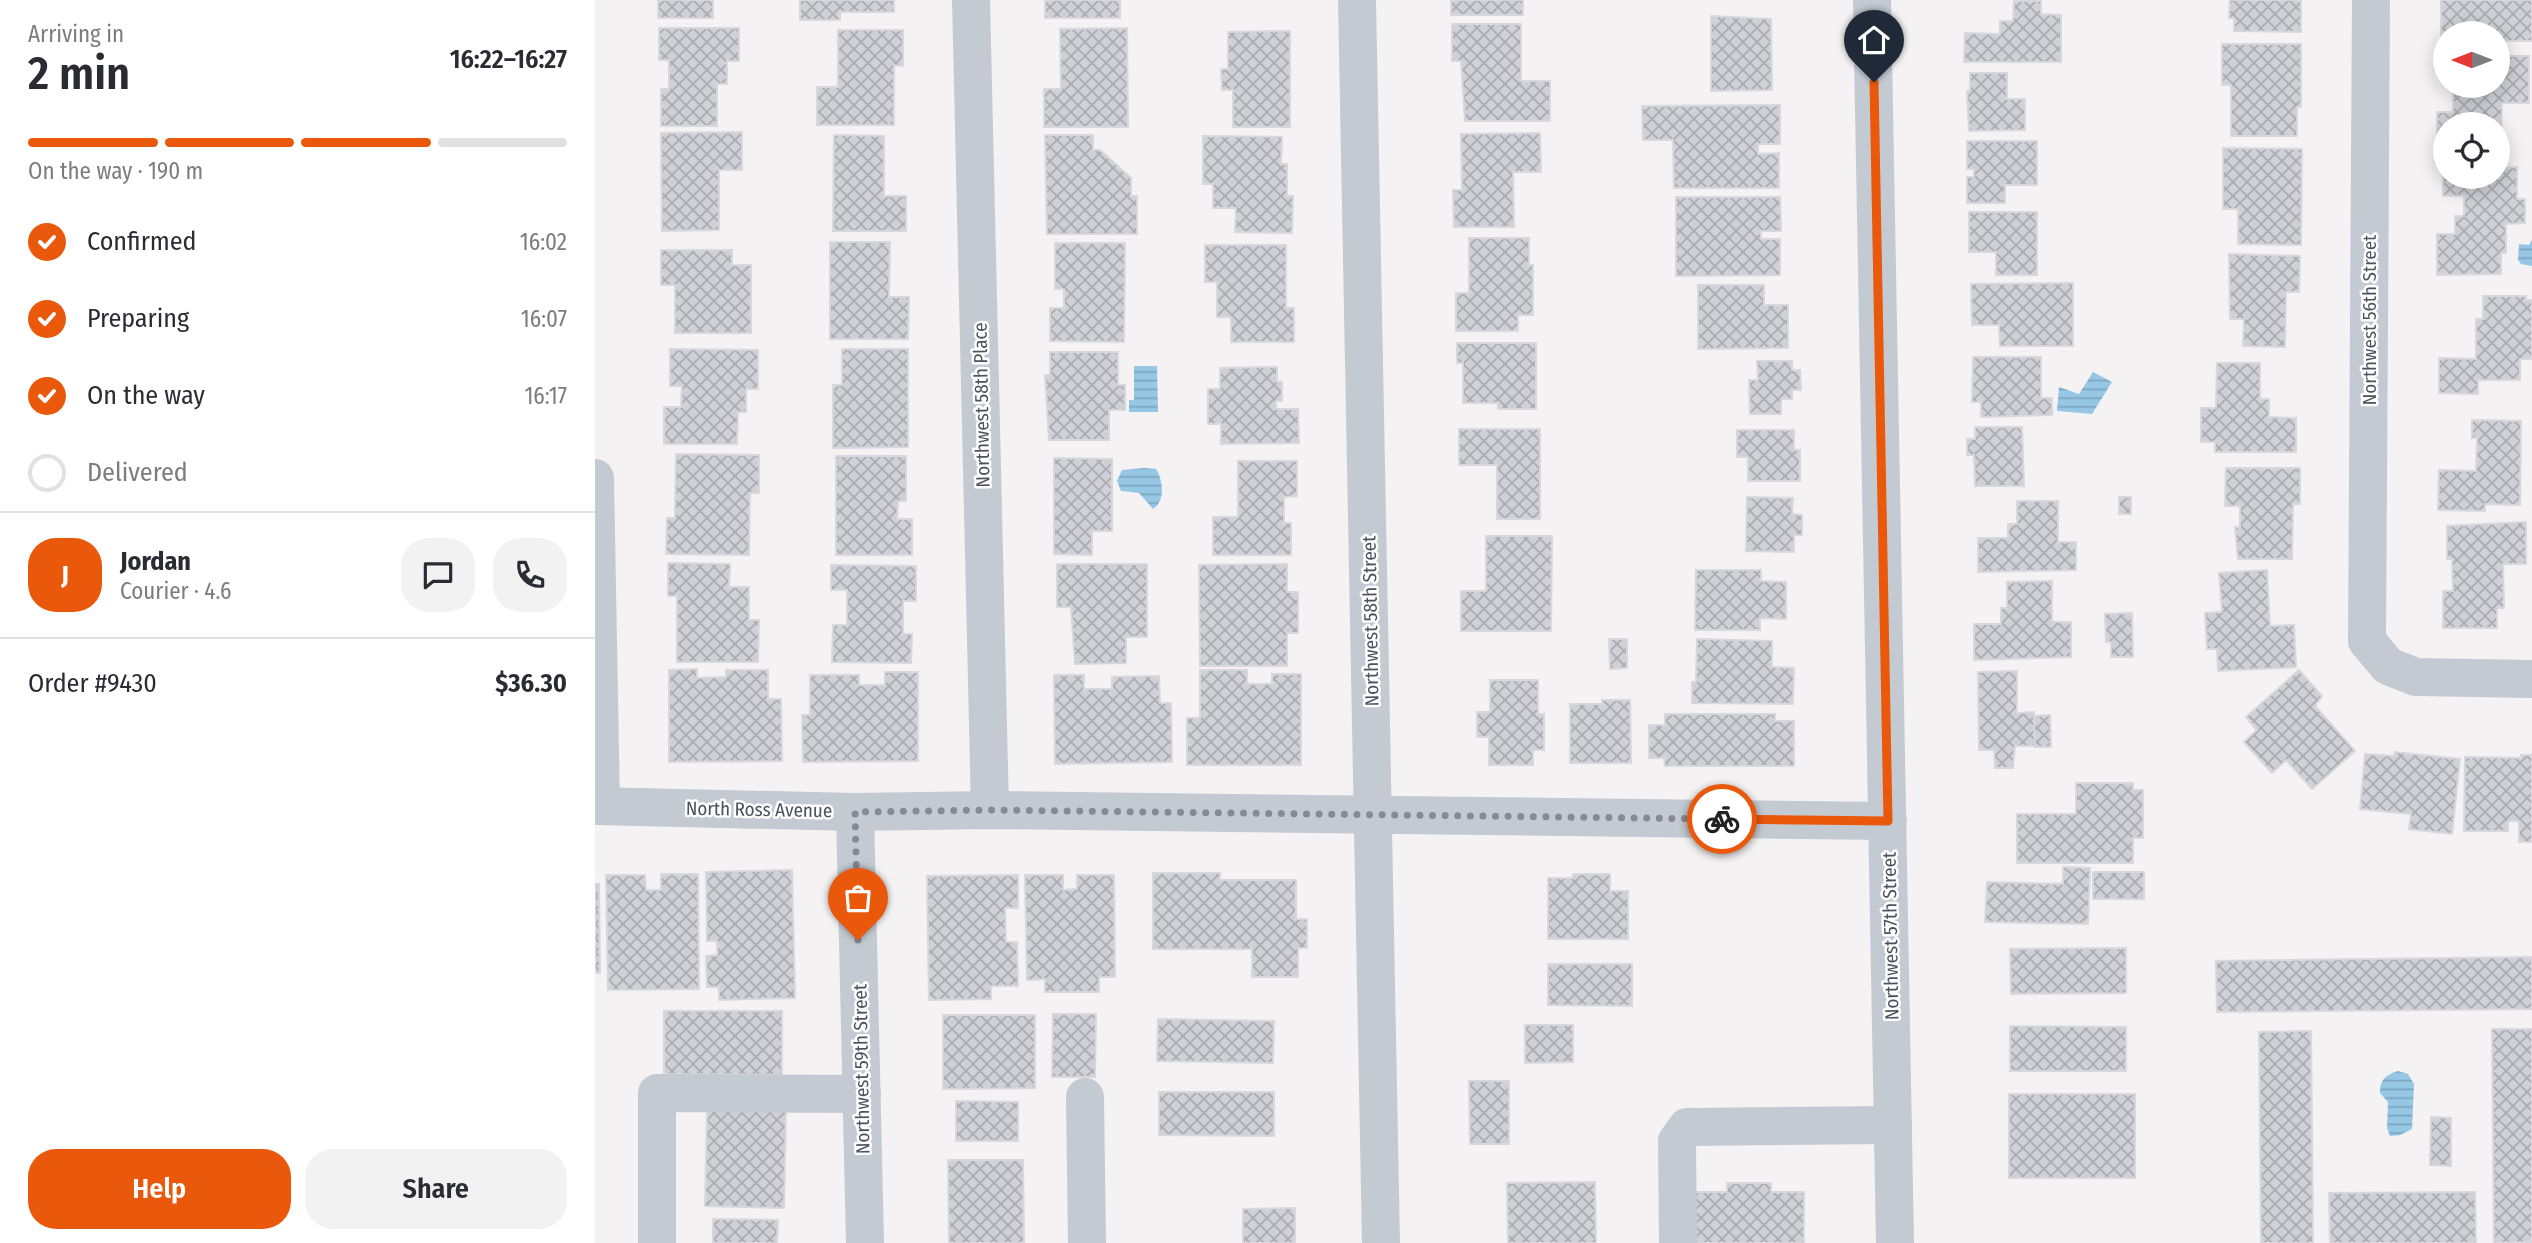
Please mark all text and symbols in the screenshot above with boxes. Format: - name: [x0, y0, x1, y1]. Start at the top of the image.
- pin: [1844, 10, 1904, 82]
- text: Arriving in: [28, 20, 124, 48]
- icon: home: [1855, 21, 1893, 59]
- north arrow: [2433, 21, 2509, 98]
- map controls: [2433, 21, 2510, 189]
- text: 16:22–16:27: [450, 44, 567, 75]
- text: 2 min: [28, 46, 130, 101]
- button: locate: [2433, 112, 2510, 189]
- text: On the way · 190 m: [28, 157, 203, 185]
- icon: check: [28, 223, 66, 261]
- text: Confirmed: [87, 226, 197, 257]
- text: 16:02: [520, 228, 567, 256]
- street label: Northwest 56th Street: [2358, 234, 2381, 405]
- icon: check: [28, 300, 66, 338]
- text: Preparing: [87, 303, 189, 334]
- text: 16:07: [521, 305, 567, 333]
- street label: Northwest 58th Place: [969, 322, 994, 488]
- icon: check: [28, 377, 66, 415]
- text: On the way: [87, 380, 205, 411]
- text: 16:17: [524, 382, 567, 410]
- text: Delivered: [87, 457, 188, 488]
- street label: Northwest 58th Street: [1357, 535, 1383, 706]
- button: chat: [401, 538, 475, 612]
- button: phone: [493, 538, 567, 612]
- text: Jordan: [120, 546, 191, 577]
- text: J: [61, 560, 69, 591]
- text: Courier · 4.6: [120, 577, 231, 605]
- text: Order #9430: [28, 668, 157, 699]
- text: $36.30: [495, 668, 567, 699]
- courier: [1687, 784, 1757, 854]
- street label: North Ross Avenue: [686, 797, 832, 822]
- icon: bike: [1703, 800, 1741, 838]
- street label: Northwest 57th Street: [1878, 851, 1903, 1020]
- pin: [828, 868, 888, 940]
- icon: bag: [839, 879, 877, 917]
- street label: Northwest 59th Street: [849, 983, 874, 1154]
- button: Help: [28, 1149, 291, 1229]
- button: Share: [305, 1149, 567, 1229]

